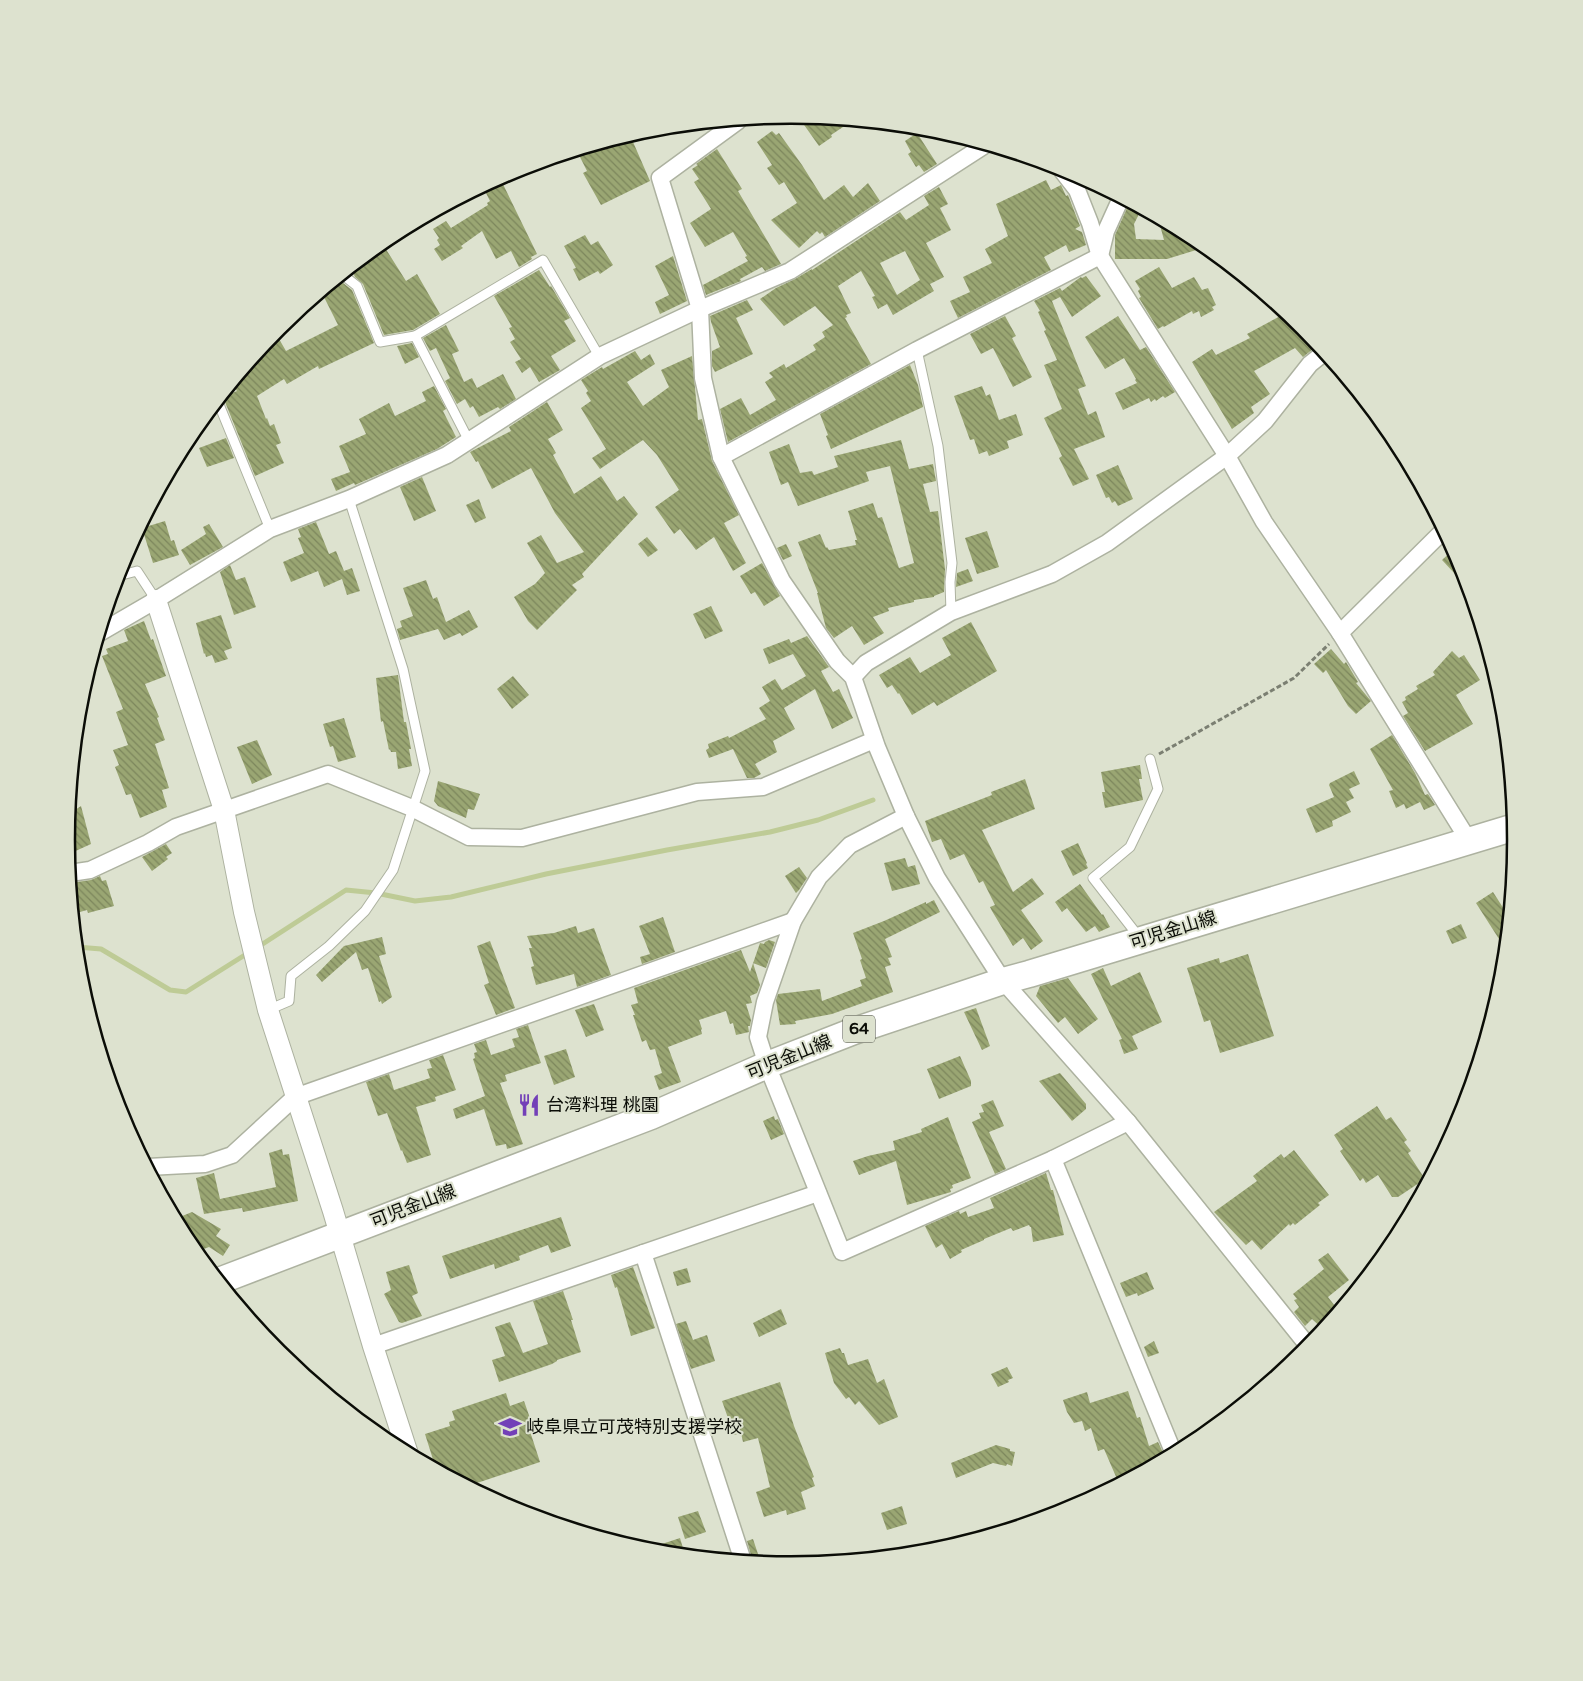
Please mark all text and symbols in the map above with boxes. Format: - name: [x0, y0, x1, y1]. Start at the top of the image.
- street label: 可児金山線: [1127, 906, 1219, 954]
- road number: 64: [843, 1016, 875, 1042]
- street label: 可児金山線: [743, 1030, 835, 1084]
- restaurant icon: 台湾料理 桃園: [516, 1092, 542, 1118]
- place label: 台湾料理 桃園: [546, 1094, 659, 1116]
- street label: 可児金山線: [367, 1180, 459, 1232]
- school or university icon: 岐阜県立可茂特別支援学校: [497, 1414, 523, 1440]
- place label: 岐阜県立可茂特別支援学校: [526, 1416, 742, 1438]

